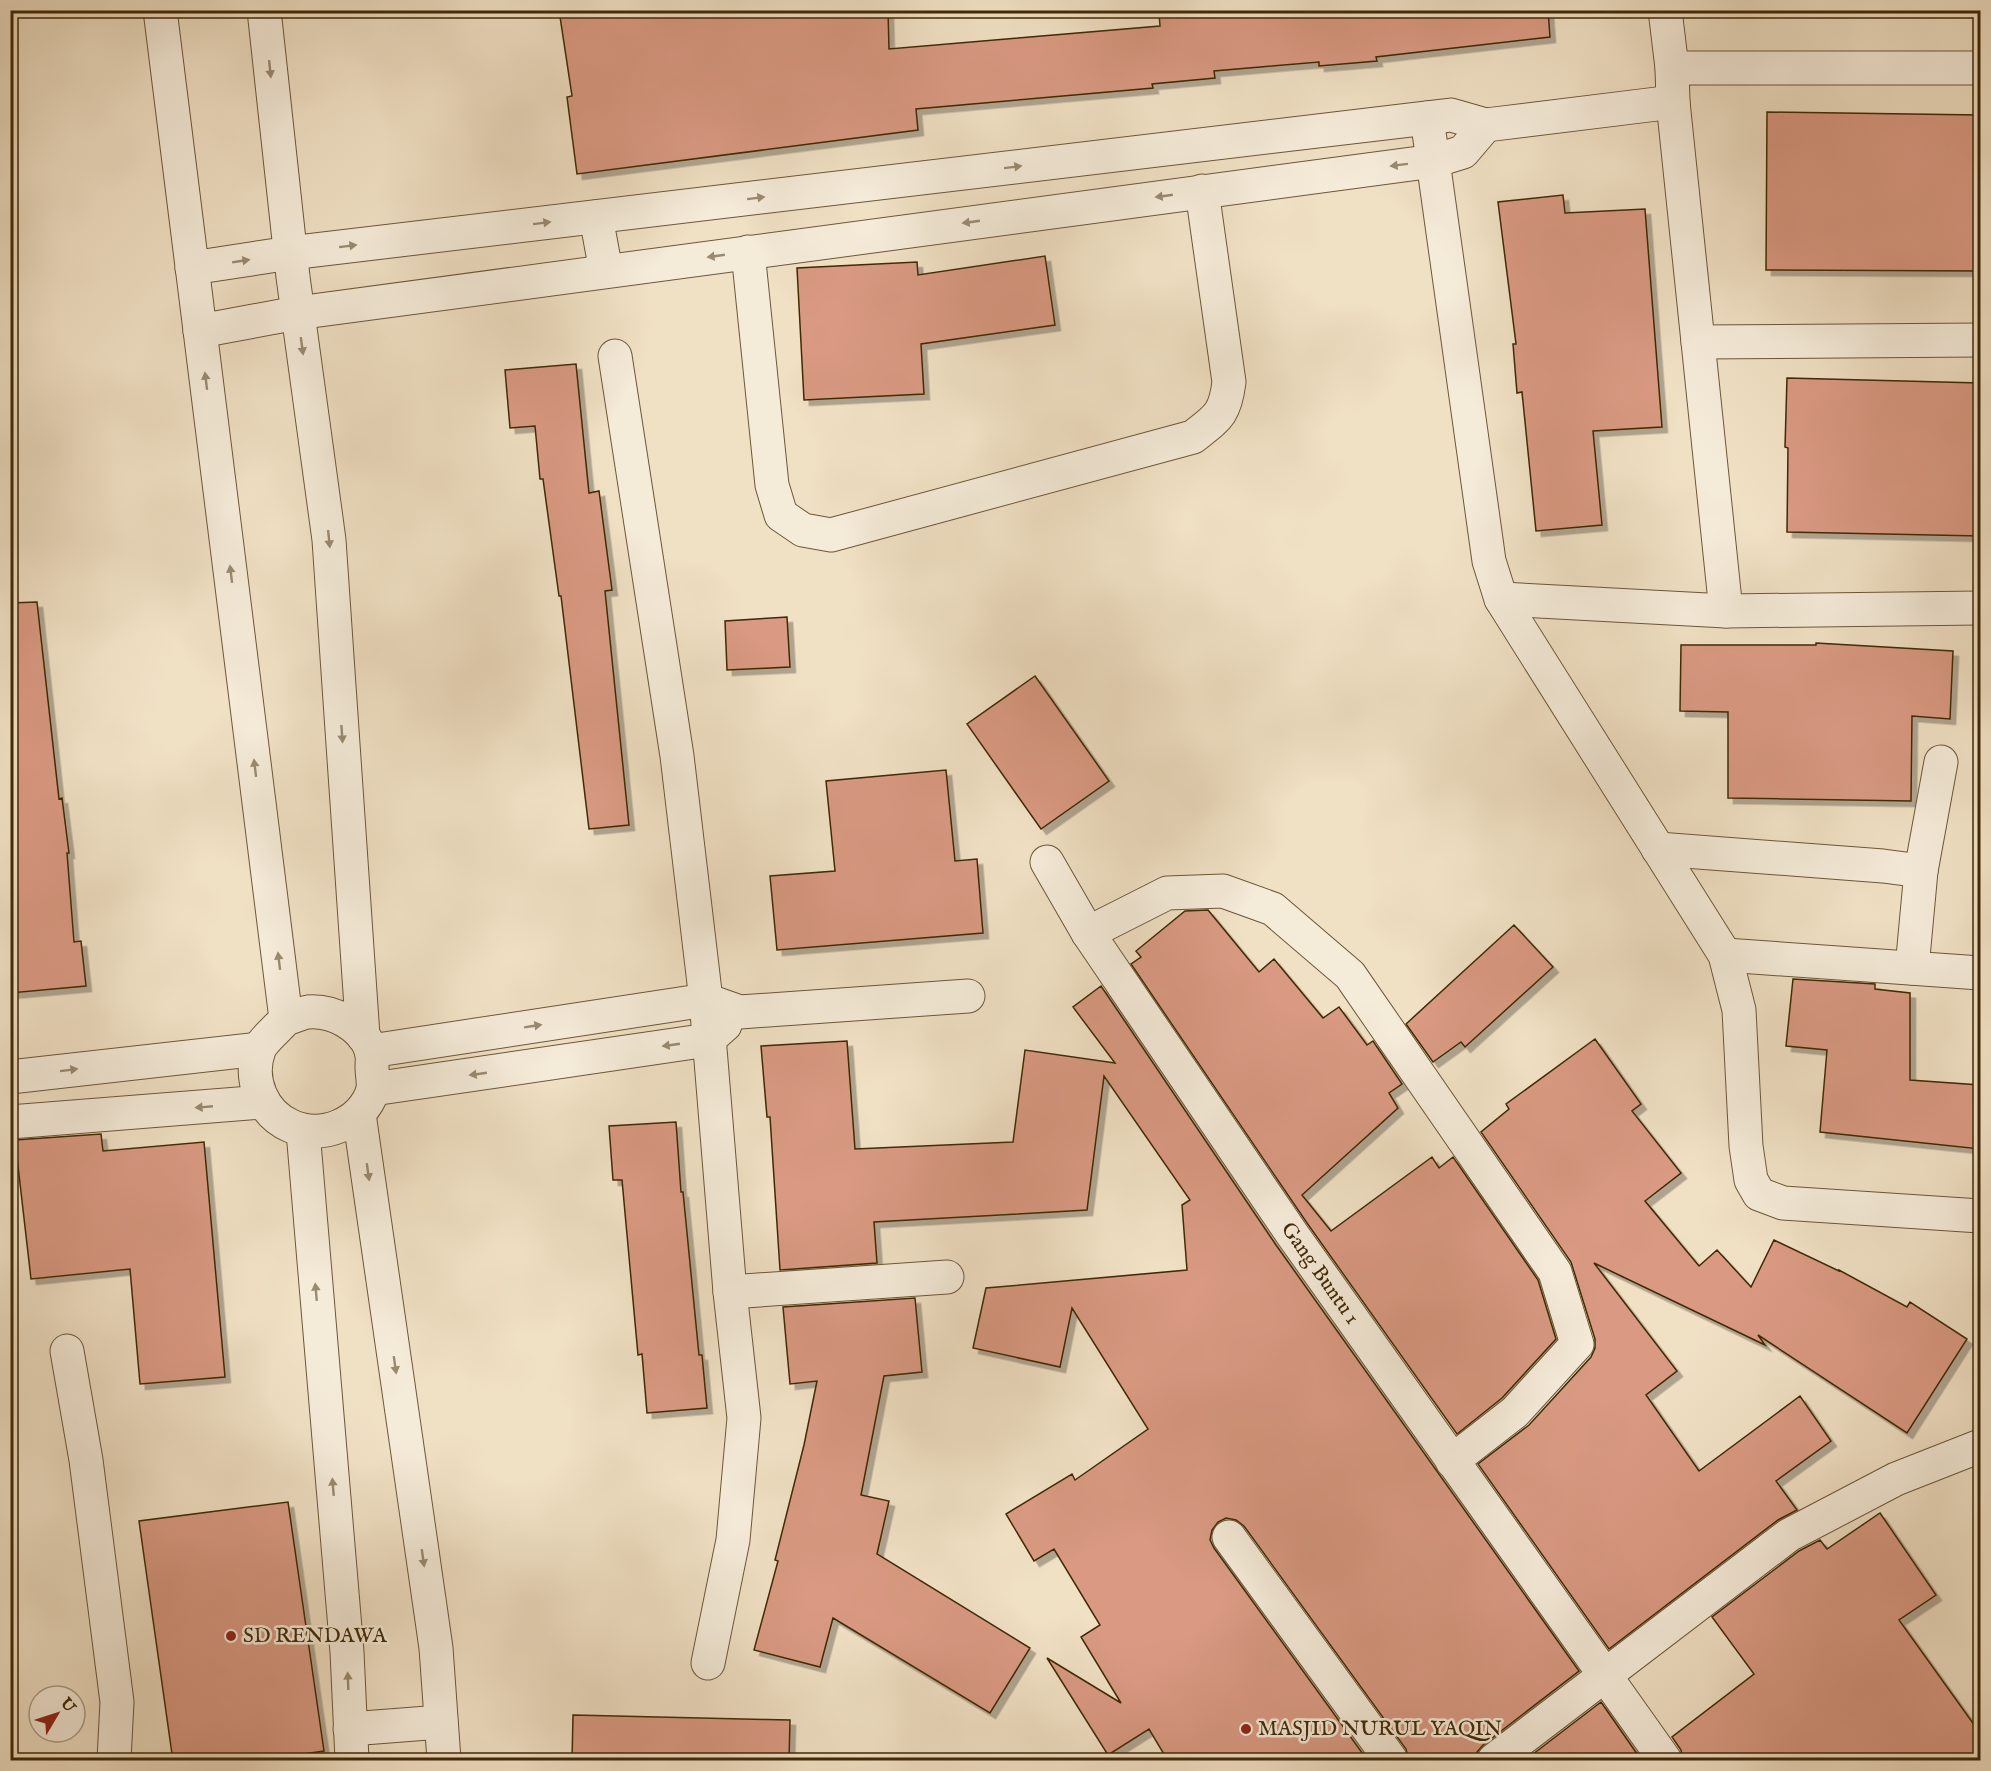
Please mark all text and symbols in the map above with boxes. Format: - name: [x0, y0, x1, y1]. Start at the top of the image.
- one-way arrow: [265, 59, 275, 78]
- one-way arrow: [1390, 160, 1409, 170]
- one-way arrow: [1003, 162, 1022, 172]
- one-way arrow: [1155, 191, 1174, 201]
- one-way arrow: [747, 193, 766, 202]
- one-way arrow: [962, 217, 981, 227]
- one-way arrow: [532, 218, 551, 228]
- one-way arrow: [339, 242, 358, 251]
- one-way arrow: [706, 252, 725, 261]
- one-way arrow: [232, 256, 251, 265]
- one-way arrow: [297, 336, 306, 355]
- one-way arrow: [202, 371, 211, 390]
- one-way arrow: [324, 530, 333, 549]
- one-way arrow: [226, 565, 235, 584]
- one-way arrow: [338, 724, 347, 743]
- one-way arrow: [250, 758, 259, 777]
- one-way arrow: [274, 952, 283, 971]
- one-way arrow: [524, 1021, 543, 1030]
- one-way arrow: [662, 1041, 681, 1050]
- one-way arrow: [59, 1066, 78, 1075]
- one-way arrow: [469, 1069, 488, 1078]
- one-way arrow: [194, 1102, 213, 1111]
- one-way arrow: [363, 1163, 372, 1182]
- street label: Gang Buntu 1: [1274, 1217, 1366, 1330]
- one-way arrow: [311, 1283, 321, 1302]
- one-way arrow: [391, 1356, 400, 1375]
- one-way arrow: [328, 1477, 338, 1496]
- one-way arrow: [419, 1549, 428, 1568]
- place label: SD RENDAWA: [243, 1623, 388, 1650]
- marker: SD RENDAWA: [224, 1629, 238, 1643]
- one-way arrow: [343, 1672, 353, 1691]
- north arrow: [27, 1684, 87, 1744]
- text: U: [54, 1693, 79, 1718]
- place label: MASJID NURUL YAQIN: [1258, 1716, 1502, 1743]
- marker: MASJID NURUL YAQIN: [1239, 1722, 1253, 1736]

